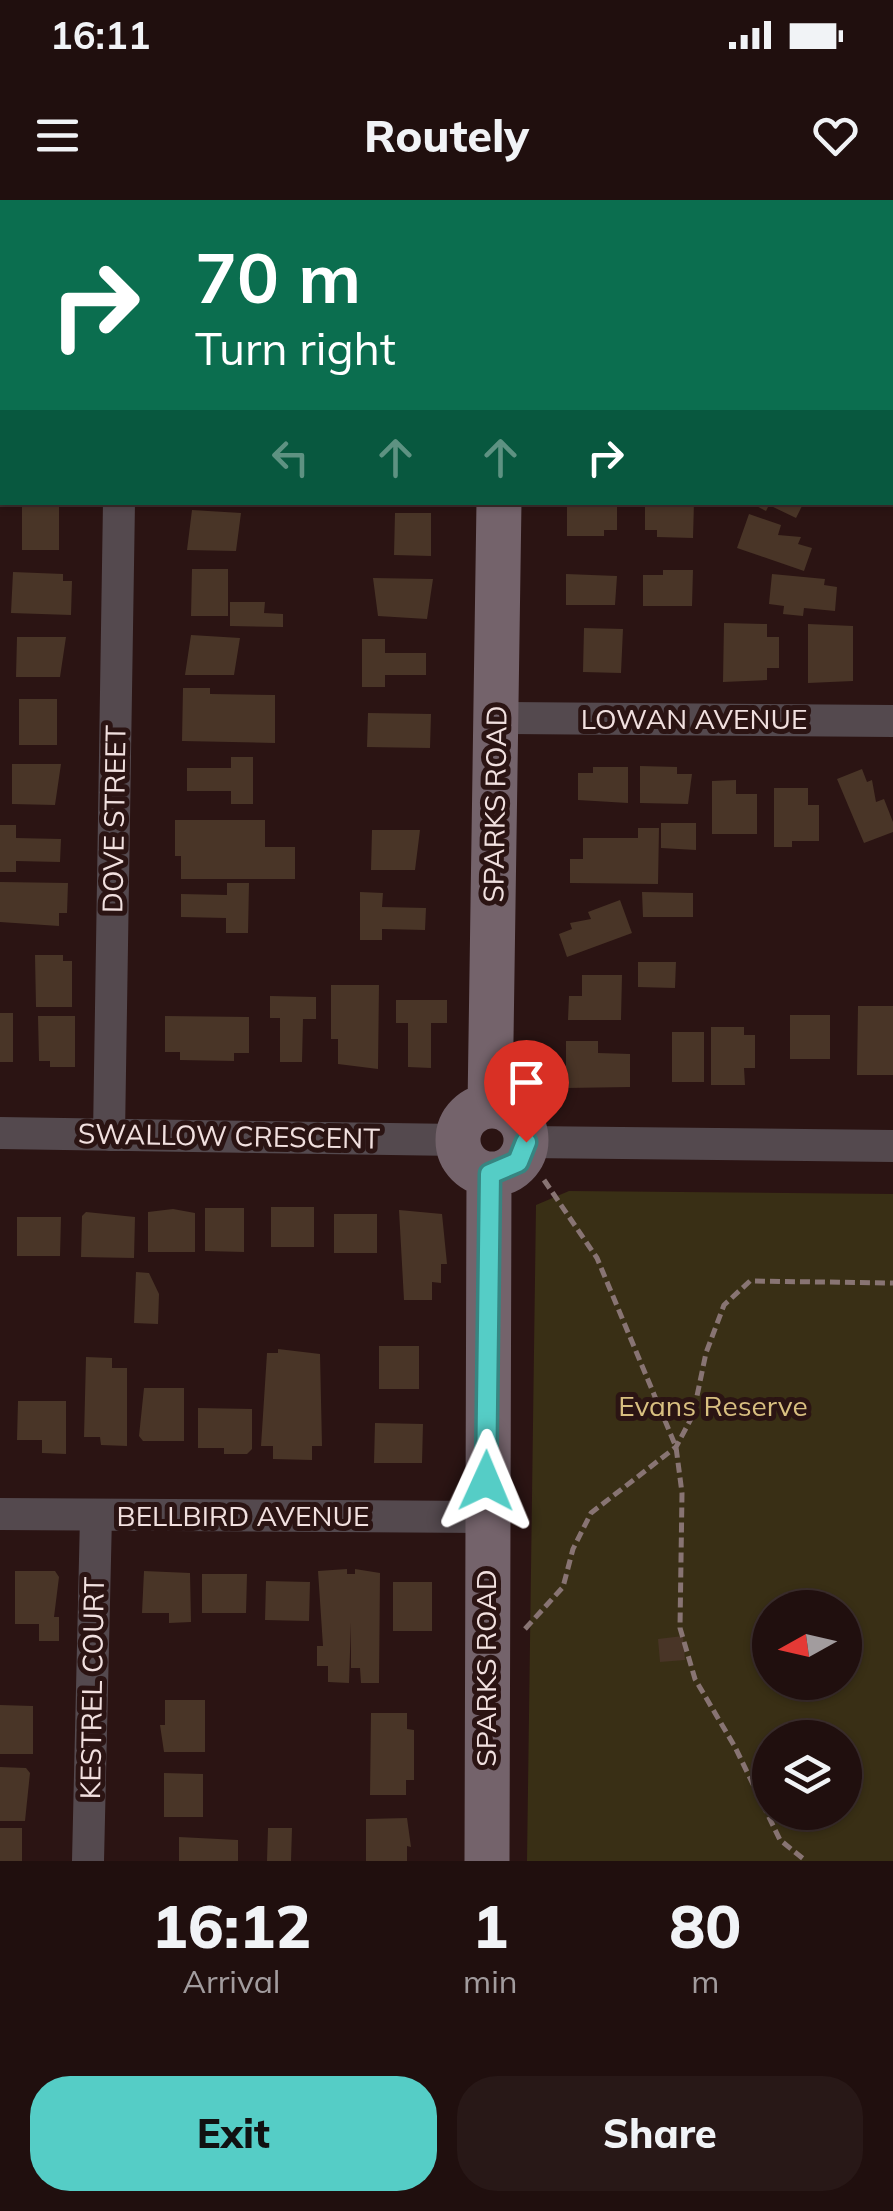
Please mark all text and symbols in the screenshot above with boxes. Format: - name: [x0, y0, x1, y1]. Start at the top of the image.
- text: 16:11: [50, 11, 151, 59]
- text: Routely: [364, 107, 529, 163]
- icon: menu: [30, 108, 85, 163]
- icon: heart: [808, 108, 863, 163]
- text: 70 m: [195, 233, 361, 321]
- icon: right: [30, 240, 160, 370]
- text: Turn right: [195, 320, 396, 376]
- icon: left: [263, 430, 318, 485]
- icon: ahead: [368, 430, 423, 485]
- icon: ahead: [473, 430, 528, 485]
- icon: right: [578, 430, 633, 485]
- street label: LOWAN AVENUE: [581, 701, 807, 736]
- street label: SPARKS ROAD: [475, 705, 514, 903]
- street label: DOVE STREET: [94, 725, 133, 913]
- pin: [484, 1040, 569, 1143]
- icon: arrive: [499, 1055, 554, 1110]
- street label: SWALLOW CRESCENT: [78, 1115, 380, 1156]
- park label: Evans Reserve: [618, 1388, 808, 1423]
- position arrow: [434, 1429, 538, 1533]
- street label: BELLBIRD AVENUE: [117, 1498, 369, 1533]
- street label: SPARKS ROAD: [468, 1569, 503, 1767]
- street label: KESTREL COURT: [72, 1576, 111, 1800]
- north arrow: [752, 1590, 862, 1700]
- map controls: [752, 1590, 862, 1830]
- button: layers: [752, 1720, 862, 1830]
- text: 16:12: [152, 1888, 311, 1963]
- text: 1: [472, 1888, 508, 1963]
- text: 80: [669, 1888, 741, 1963]
- text: Arrival: [183, 1961, 280, 2001]
- text: min: [463, 1961, 518, 2001]
- text: m: [691, 1961, 719, 2001]
- button: Exit: [30, 2076, 437, 2191]
- button: Share: [457, 2076, 863, 2191]

